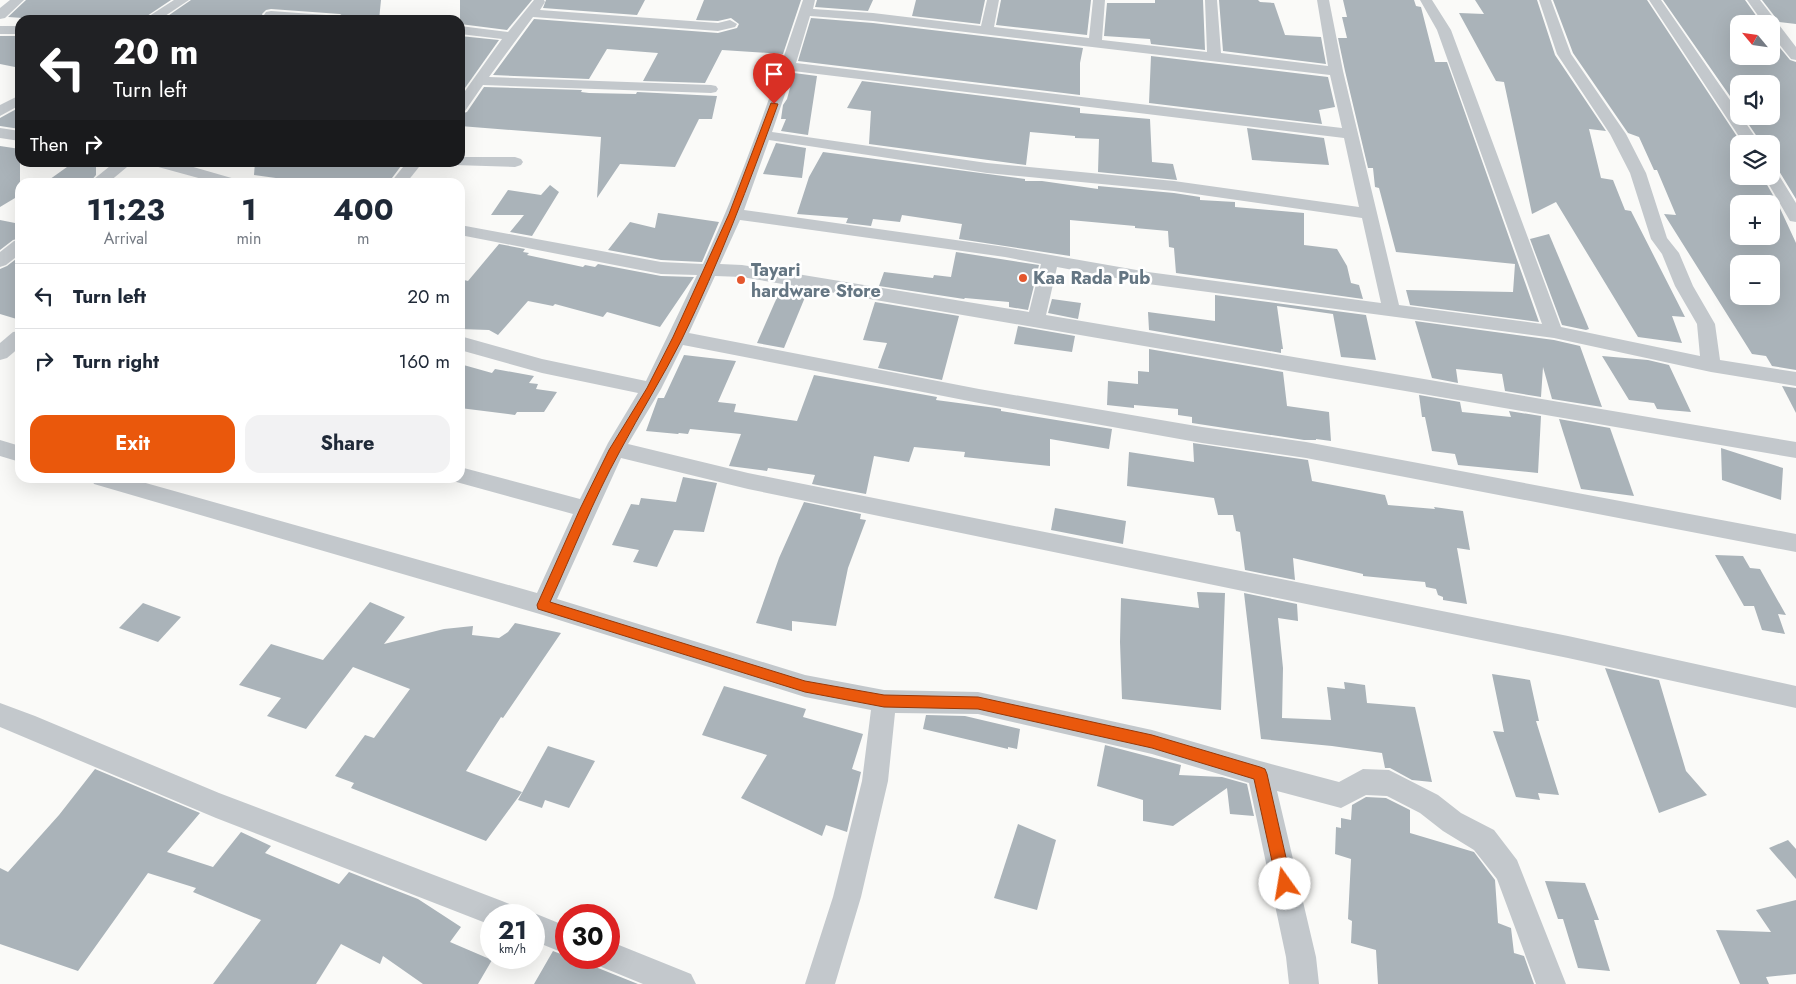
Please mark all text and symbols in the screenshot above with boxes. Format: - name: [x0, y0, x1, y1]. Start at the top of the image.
- north arrow: [1730, 15, 1780, 65]
- map controls: [1730, 15, 1780, 305]
- text: 20 m: [113, 27, 198, 77]
- icon: left: [30, 35, 95, 100]
- pin: [753, 53, 795, 104]
- icon: arrive: [760, 60, 788, 88]
- text: Turn left: [113, 73, 187, 105]
- button: sound: [1730, 75, 1780, 125]
- icon: right: [79, 130, 107, 158]
- text: Then: [30, 131, 69, 158]
- button: layers: [1730, 135, 1780, 185]
- text: 11:23: [86, 188, 165, 231]
- text: 1: [241, 188, 257, 231]
- text: 400: [333, 188, 394, 231]
- button: +: [1730, 195, 1780, 245]
- text: Arrival: [104, 227, 148, 250]
- text: min: [236, 227, 261, 250]
- text: m: [357, 227, 369, 250]
- button: −: [1730, 255, 1780, 305]
- place label: Tayari hardware Store: [751, 257, 881, 304]
- place label: Kaa Rada Pub: [1033, 265, 1150, 291]
- marker: Kaa Rada Pub: [1017, 272, 1029, 284]
- marker: Tayari hardware Store: [735, 274, 747, 286]
- icon: left: [30, 282, 58, 310]
- text: Turn left: [73, 283, 146, 310]
- text: 20 m: [407, 283, 450, 310]
- icon: right: [30, 347, 58, 375]
- text: Turn right: [73, 348, 159, 375]
- text: 160 m: [399, 348, 450, 375]
- button: Exit: [30, 415, 235, 473]
- button: Share: [245, 415, 450, 473]
- position arrow: [1258, 857, 1310, 909]
- speed limit sign: 30: [555, 904, 620, 969]
- text: 21: [498, 912, 527, 948]
- text: km/h: [499, 940, 526, 958]

